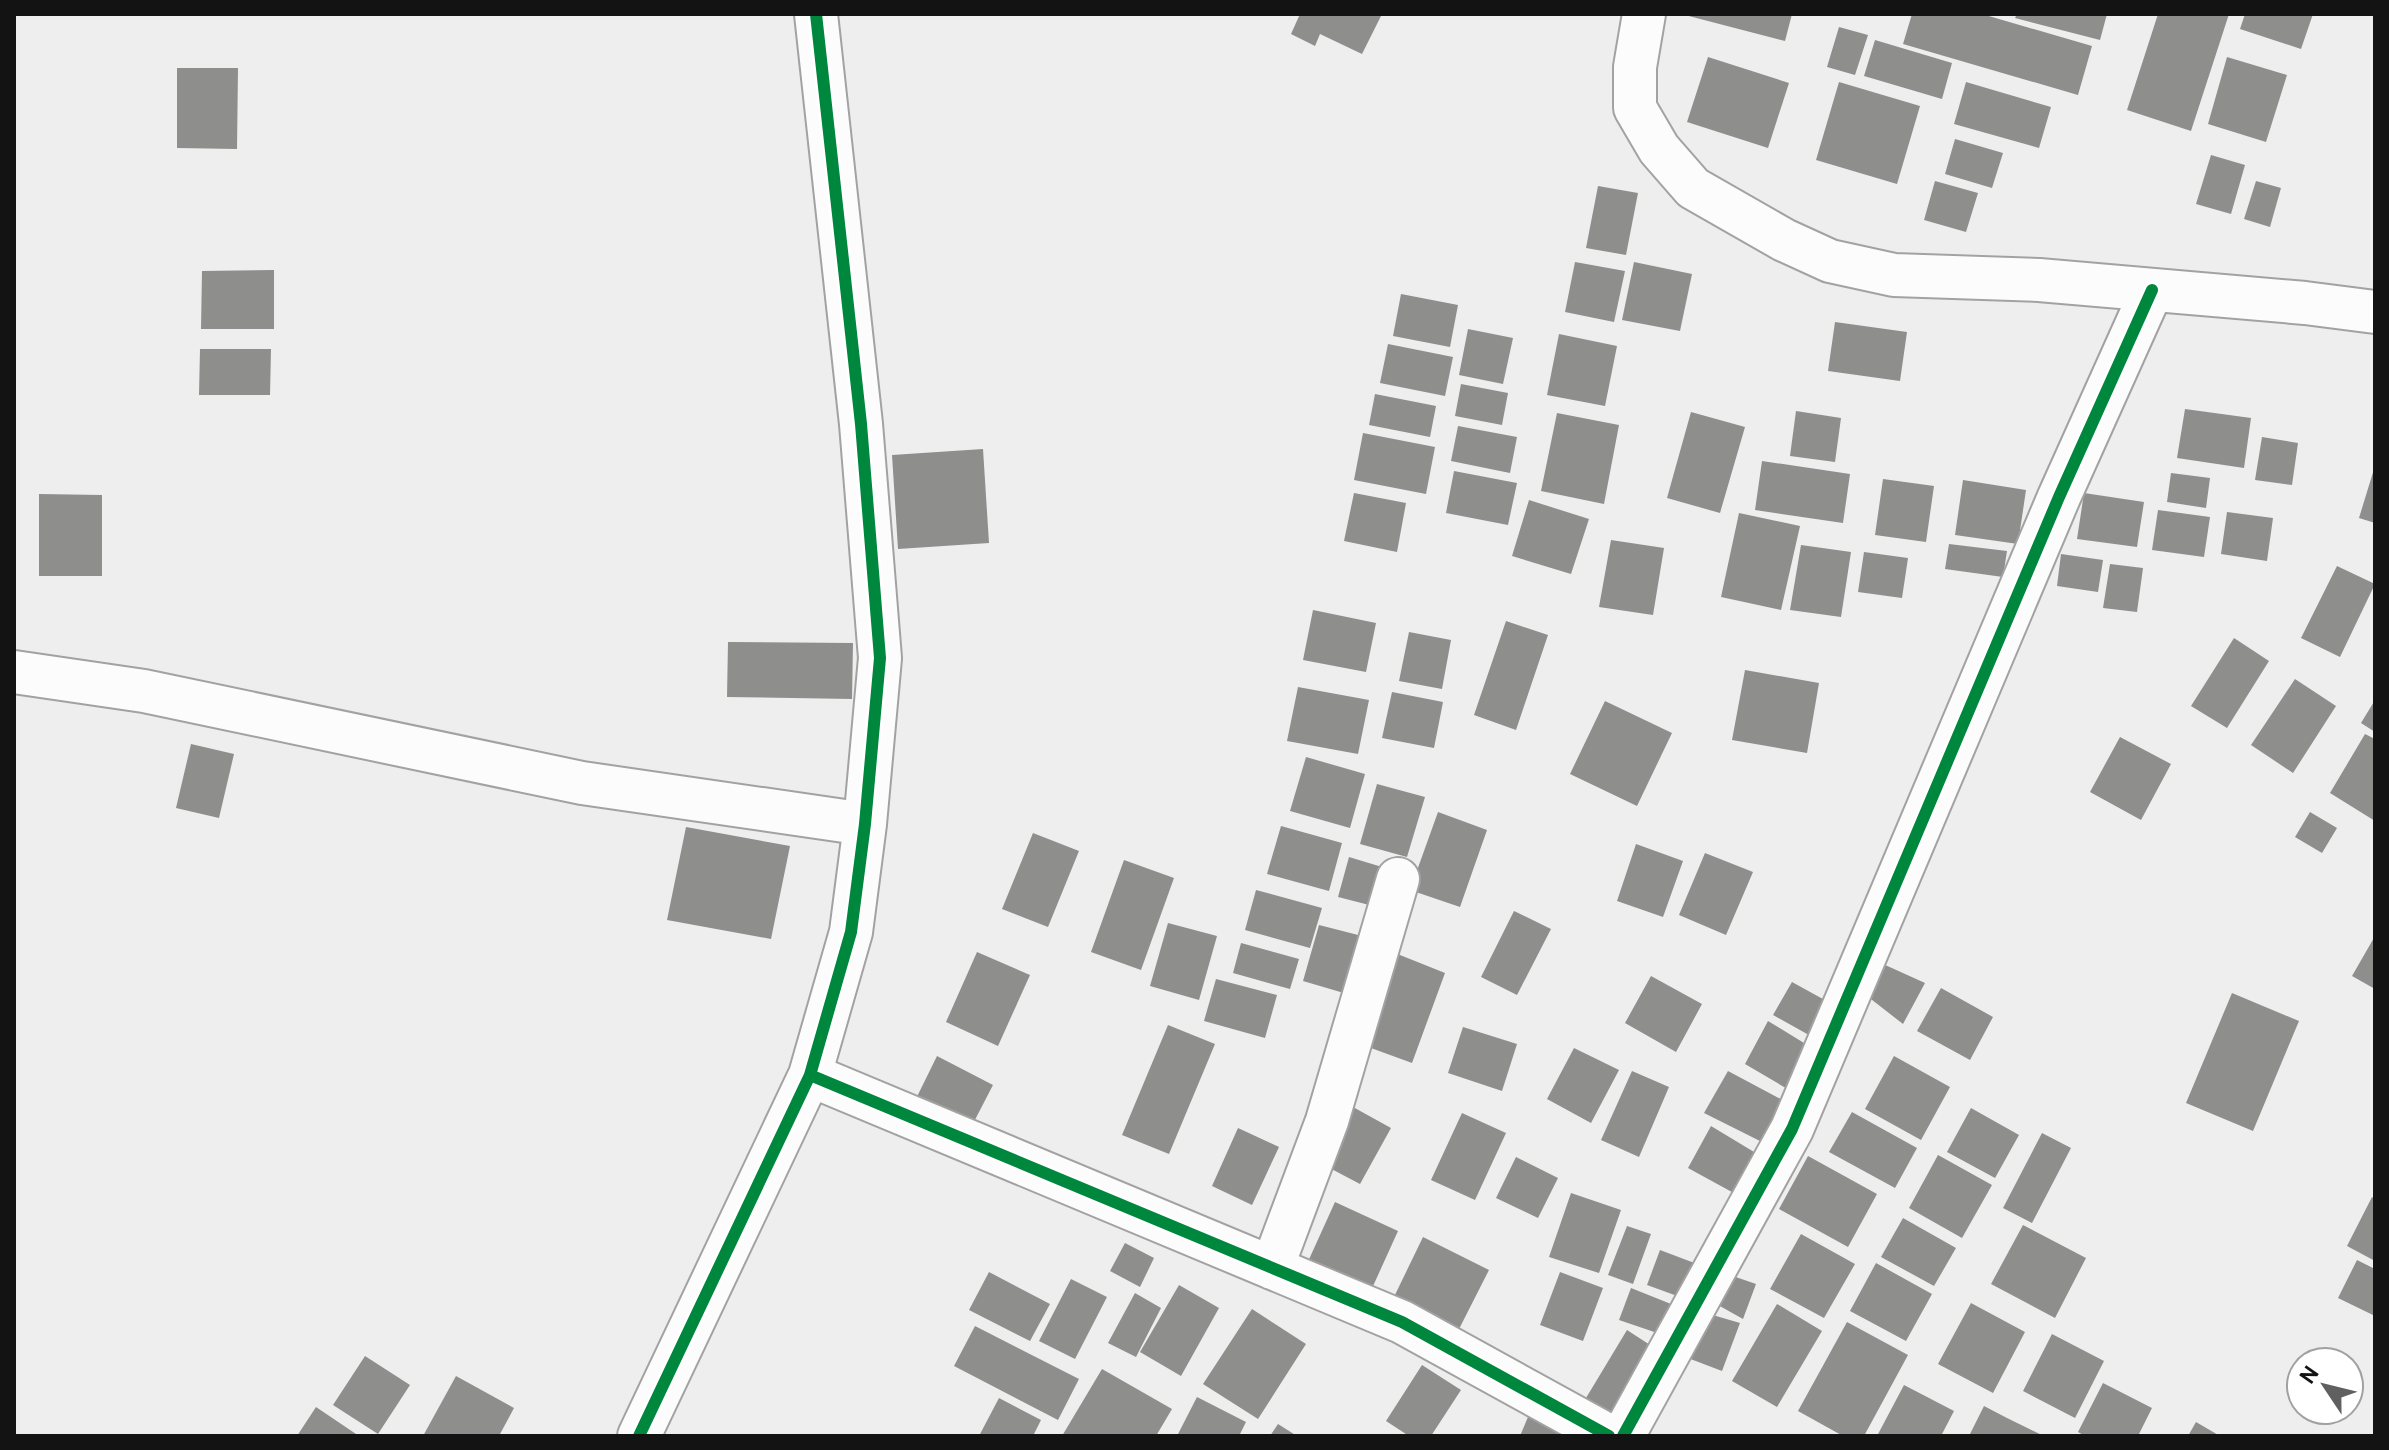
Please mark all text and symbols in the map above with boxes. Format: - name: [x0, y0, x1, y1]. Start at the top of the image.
- north arrow: [2285, 1346, 2365, 1426]
- text: N: [2295, 1362, 2326, 1390]

